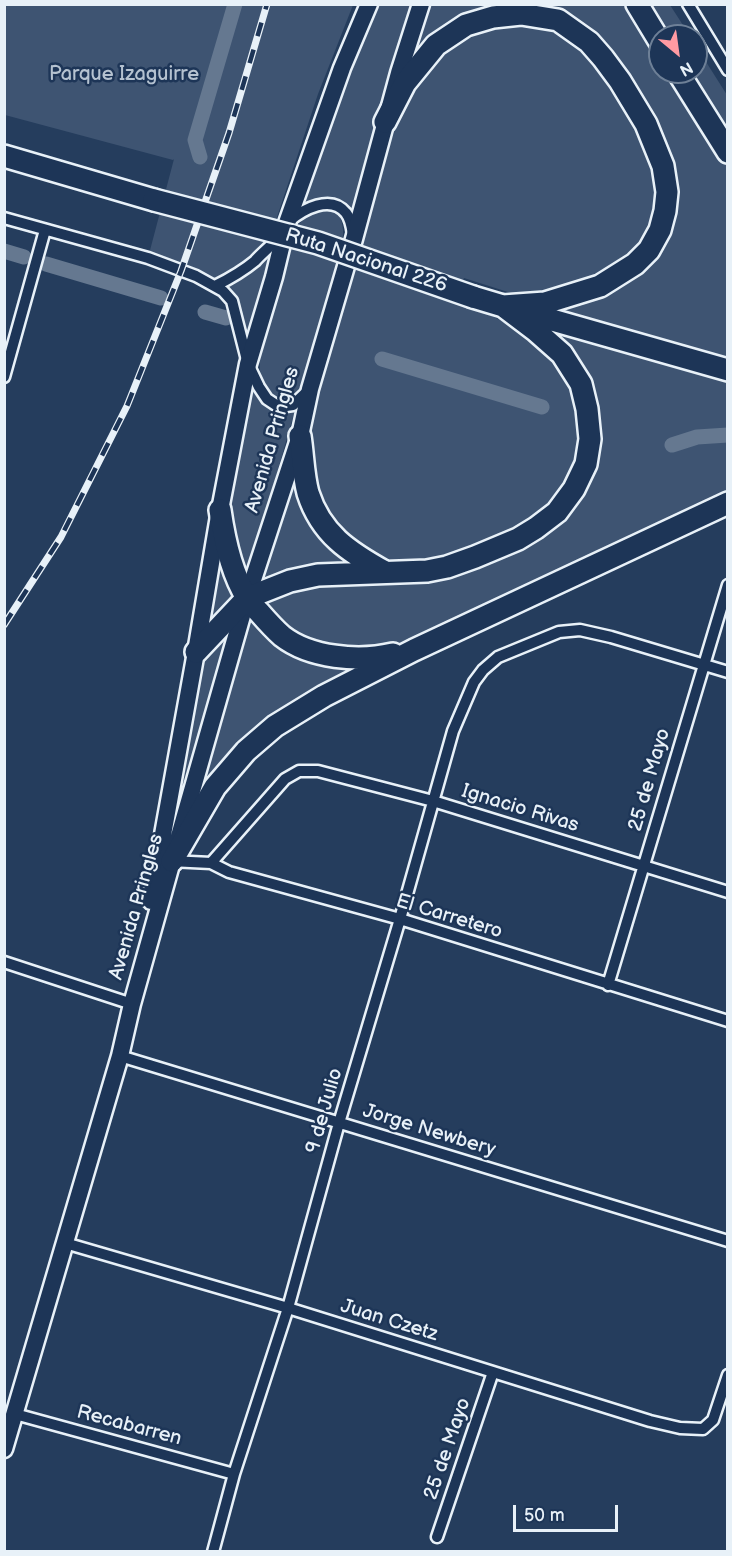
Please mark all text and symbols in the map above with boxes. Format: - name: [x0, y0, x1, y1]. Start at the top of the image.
- north arrow: [648, 24, 708, 84]
- text: N: [676, 57, 696, 80]
- park label: Parque Izaguirre: [49, 63, 199, 87]
- street label: Ruta Nacional 226: [282, 223, 450, 299]
- street label: Avenida Pringles: [241, 364, 305, 516]
- street label: 25 de Mayo: [624, 726, 676, 834]
- street label: Ignacio Rivas: [459, 780, 581, 838]
- street label: Avenida Pringles: [105, 831, 169, 983]
- street label: El Carretero: [393, 889, 505, 945]
- street label: 9 de Julio: [301, 1066, 349, 1156]
- street label: Jorge Newbery: [360, 1099, 498, 1163]
- street label: Juan Czetz: [337, 1295, 441, 1347]
- street label: 25 de Mayo: [419, 1395, 477, 1503]
- street label: Recabarren: [74, 1400, 184, 1452]
- scale bar: [516, 1493, 621, 1531]
- text: 50 m: [524, 1505, 565, 1526]

